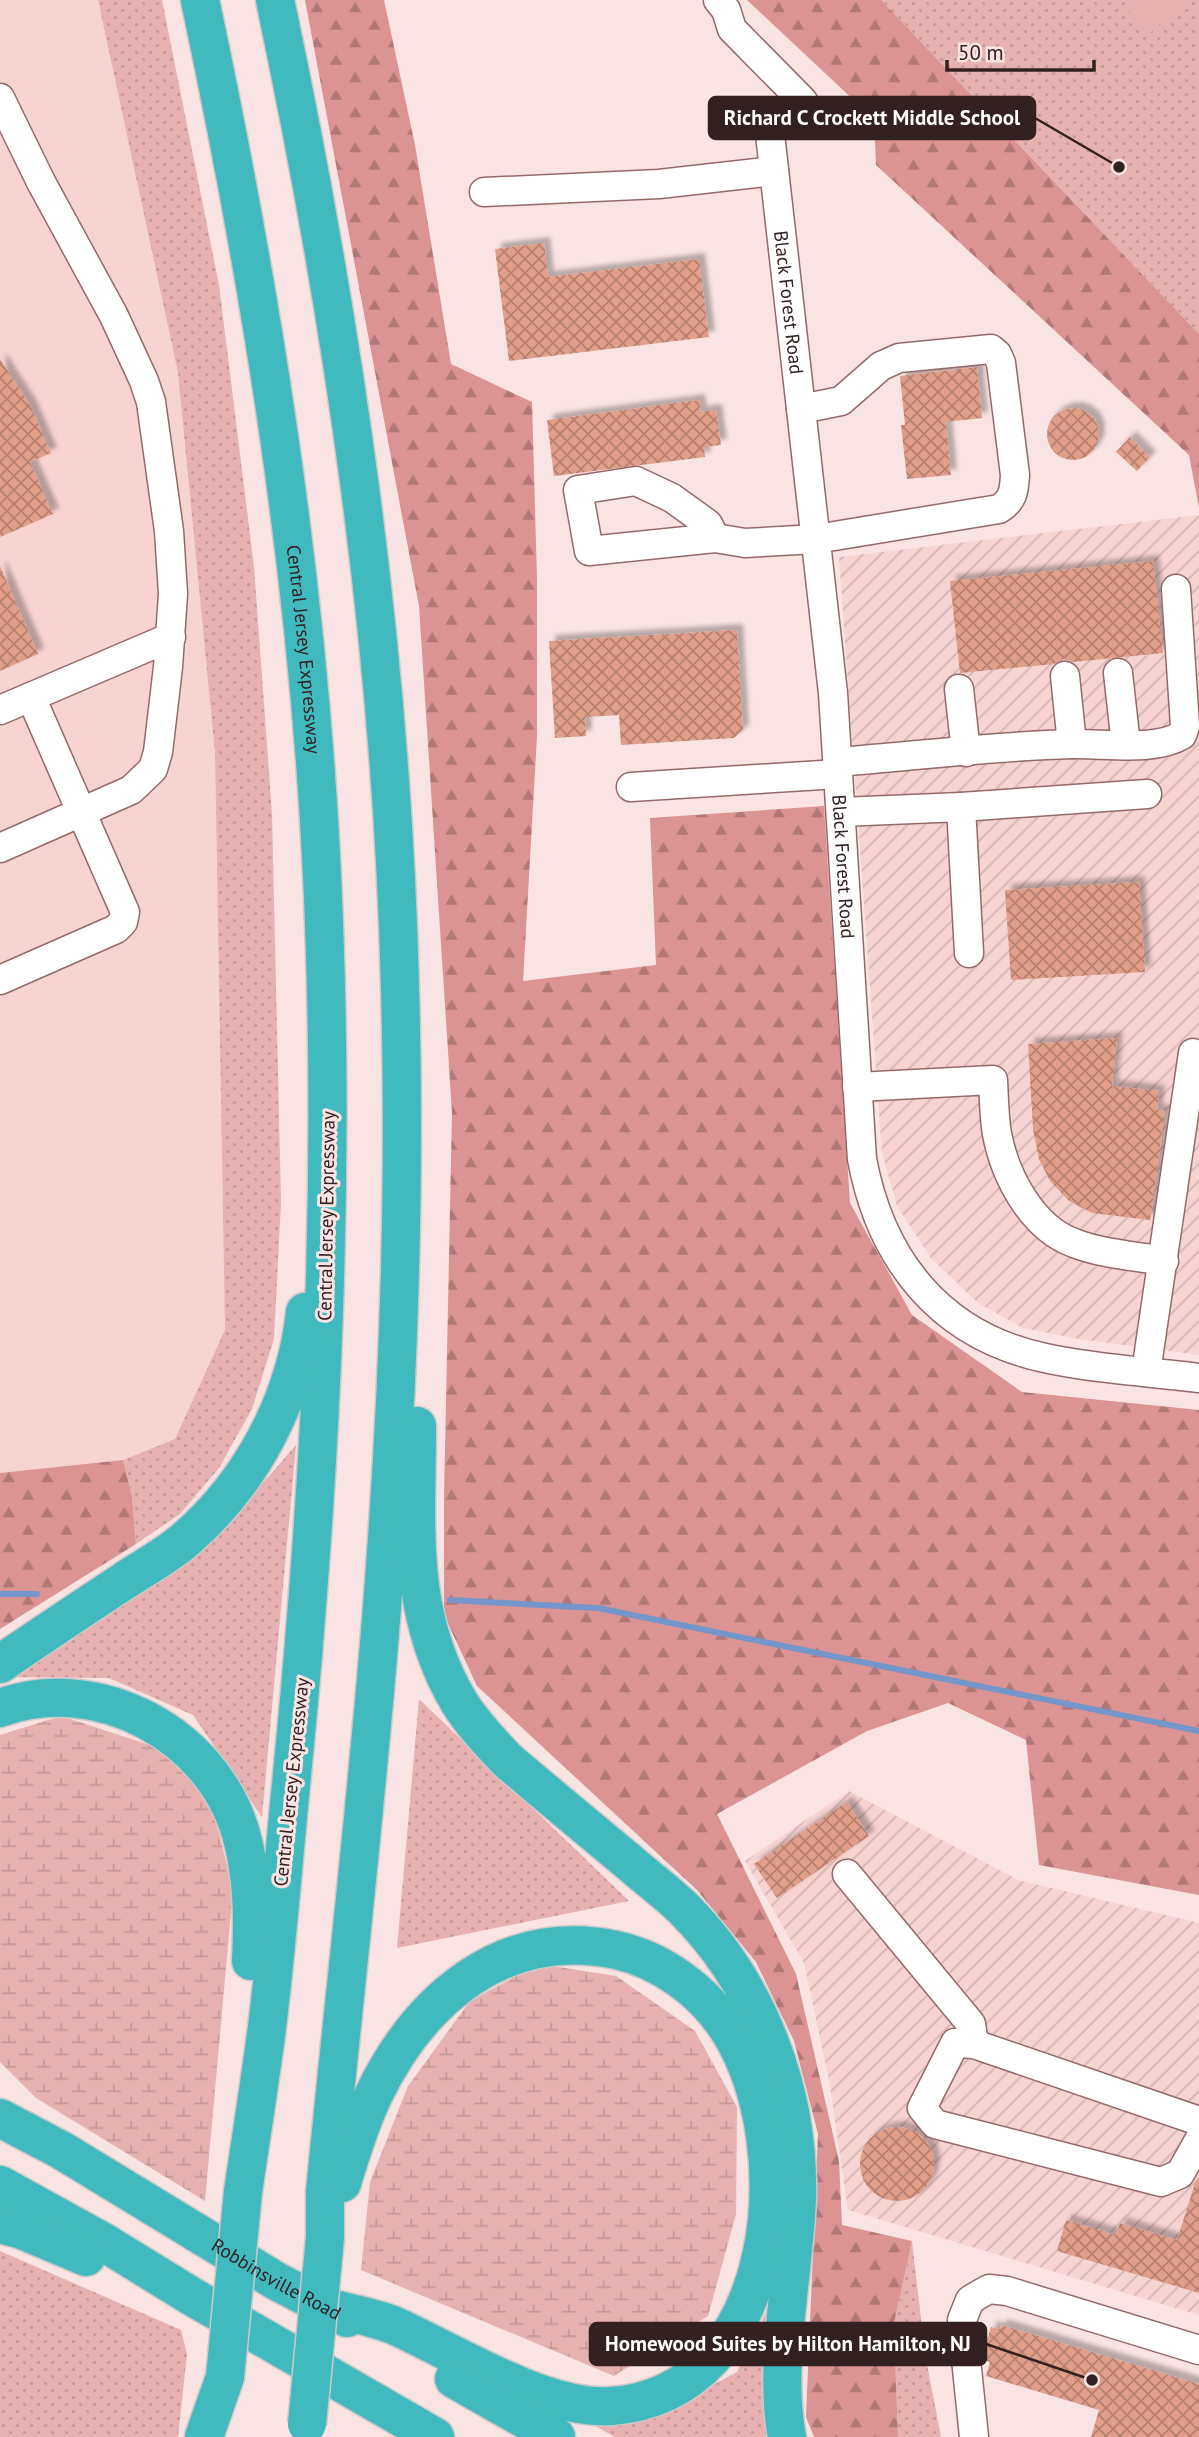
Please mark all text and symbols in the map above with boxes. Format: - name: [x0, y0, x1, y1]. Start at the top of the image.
- scale bar: [947, 28, 1094, 72]
- text: 50 m: [958, 39, 1004, 66]
- callout: Richard C Crockett Middle School: [709, 97, 1035, 139]
- text: Richard C Crockett Middle School: [724, 104, 1021, 131]
- street label: Black Forest Road: [769, 229, 809, 375]
- street label: Central Jersey Expressway: [282, 543, 326, 755]
- street label: Black Forest Road: [827, 794, 860, 939]
- street label: Central Jersey Expressway: [312, 1111, 340, 1321]
- street label: Central Jersey Expressway: [268, 1676, 314, 1888]
- street label: Robbinsville Road: [207, 2233, 345, 2325]
- callout: Homewood Suites by Hilton Hamilton, NJ: [590, 2323, 986, 2365]
- text: Homewood Suites by Hilton Hamilton, NJ: [605, 2330, 971, 2357]

